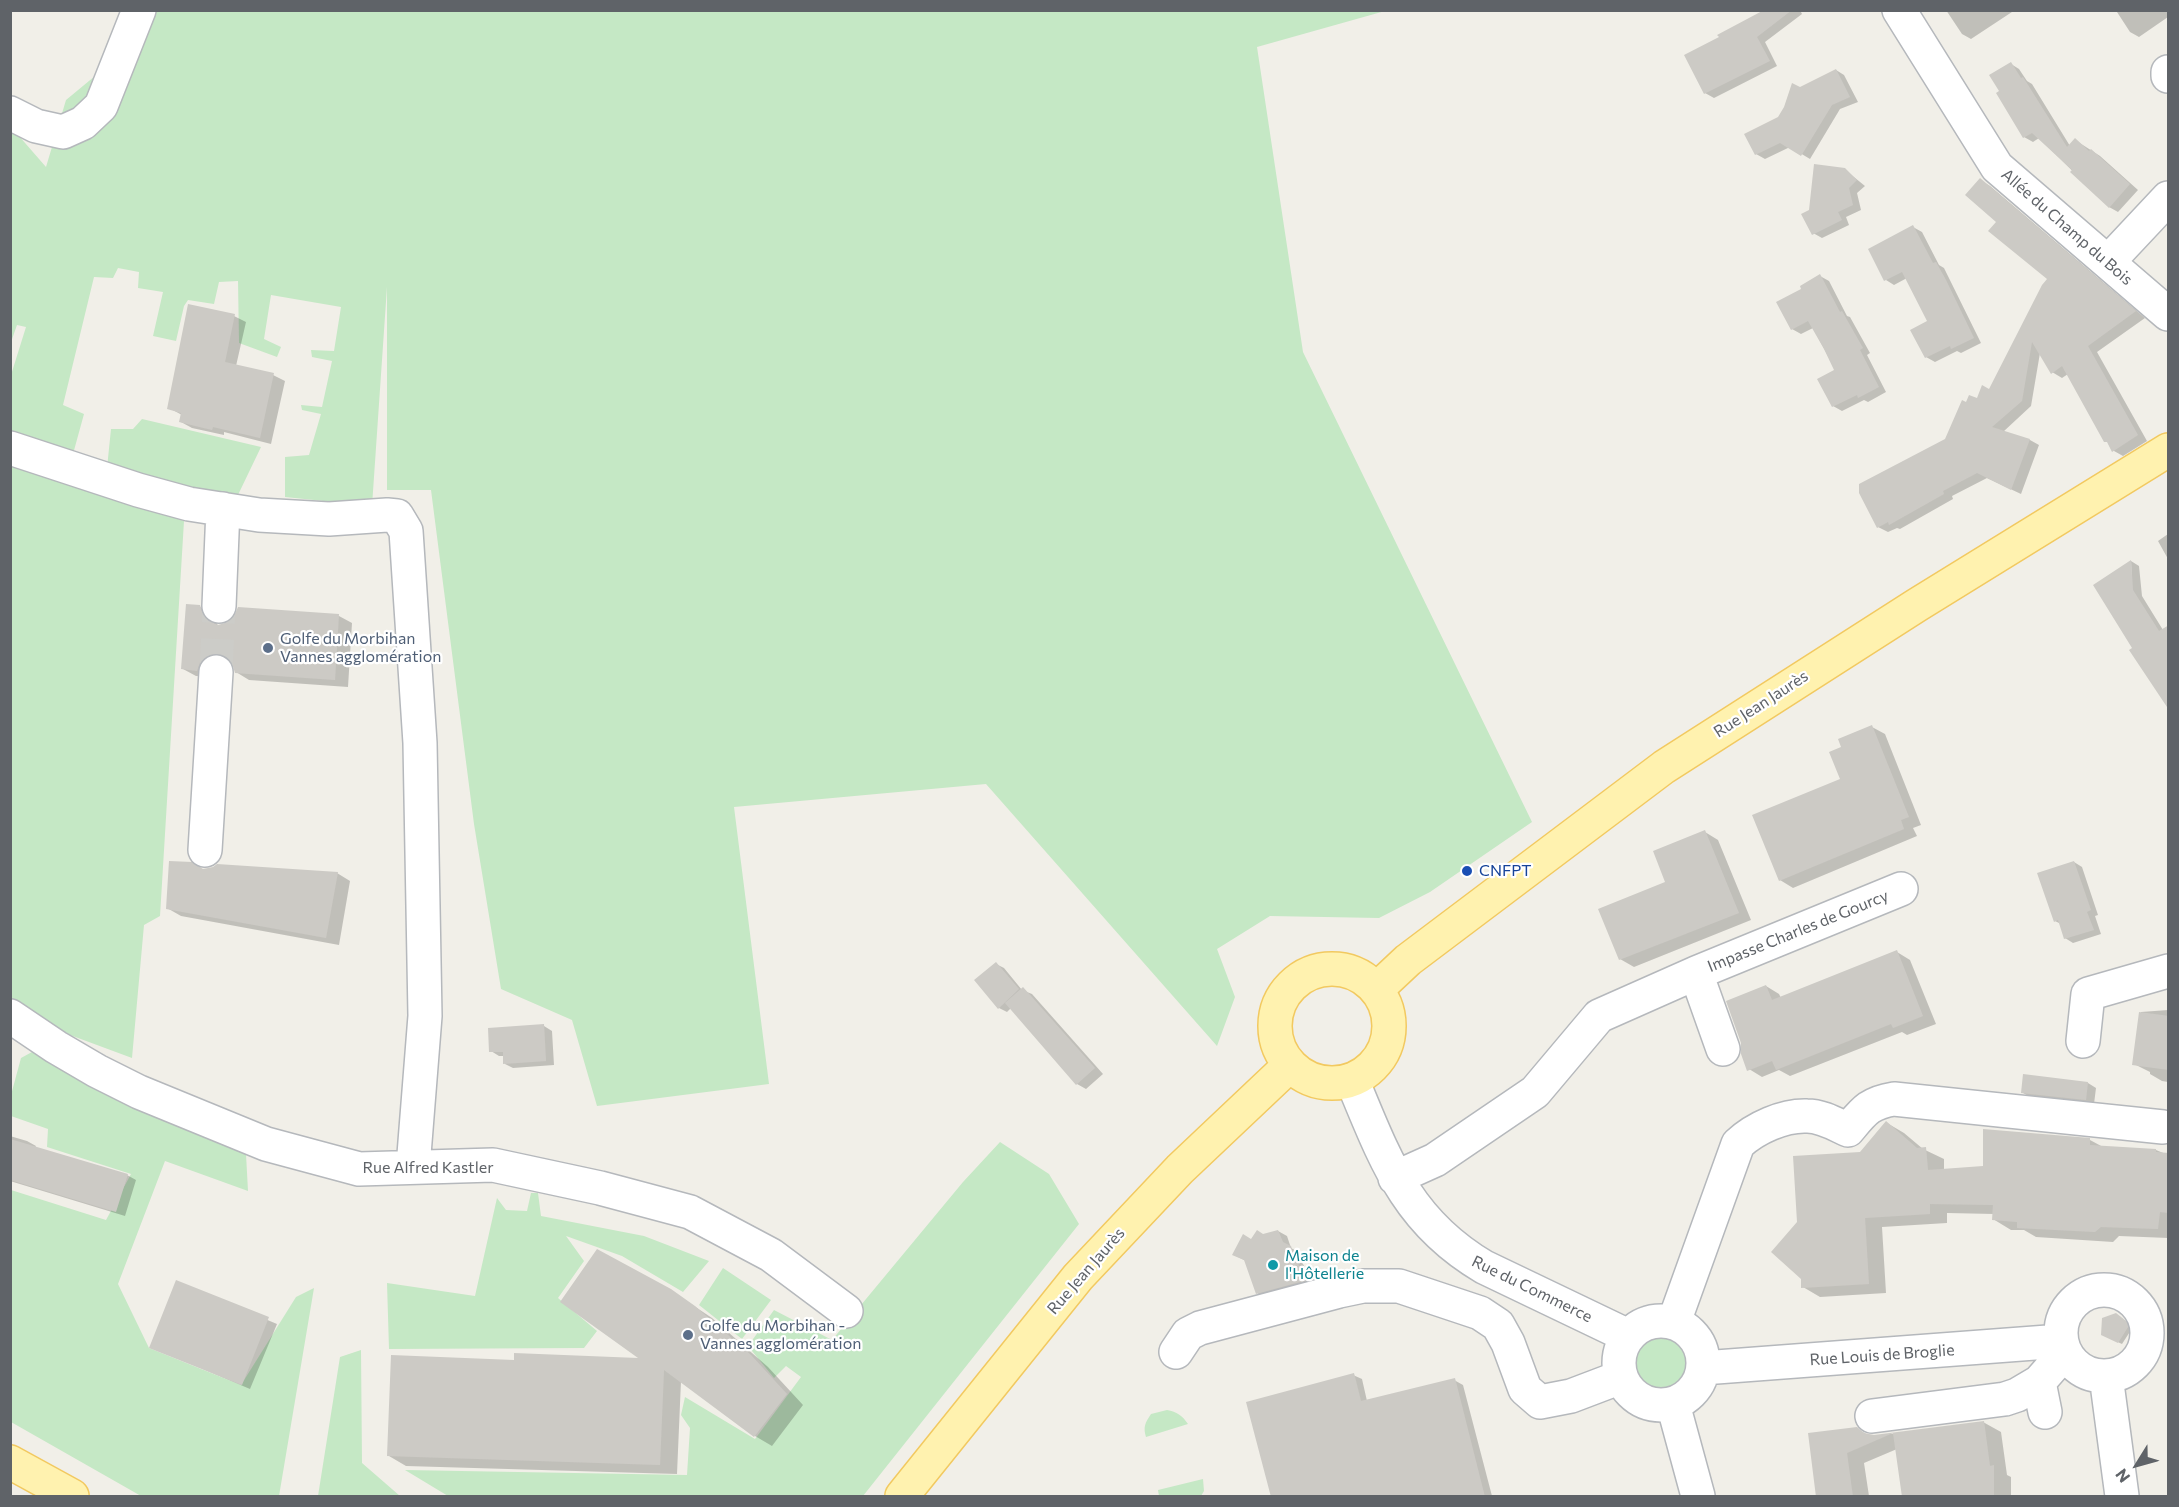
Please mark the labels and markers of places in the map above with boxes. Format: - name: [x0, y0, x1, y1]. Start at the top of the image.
- place label: Golfe du Morbihan Vannes agglomération: [280, 629, 441, 667]
- marker: Golfe du Morbihan Vannes agglomération: [261, 641, 275, 655]
- place label: CNFPT: [1479, 861, 1531, 881]
- marker: CNFPT: [1460, 864, 1474, 878]
- place label: Maison de l'Hôtellerie: [1285, 1246, 1364, 1284]
- marker: Maison de l'Hôtellerie: [1266, 1258, 1280, 1272]
- place label: Golfe du Morbihan - Vannes agglomération: [700, 1316, 861, 1354]
- marker: Golfe du Morbihan - Vannes agglomération: [681, 1328, 695, 1342]

